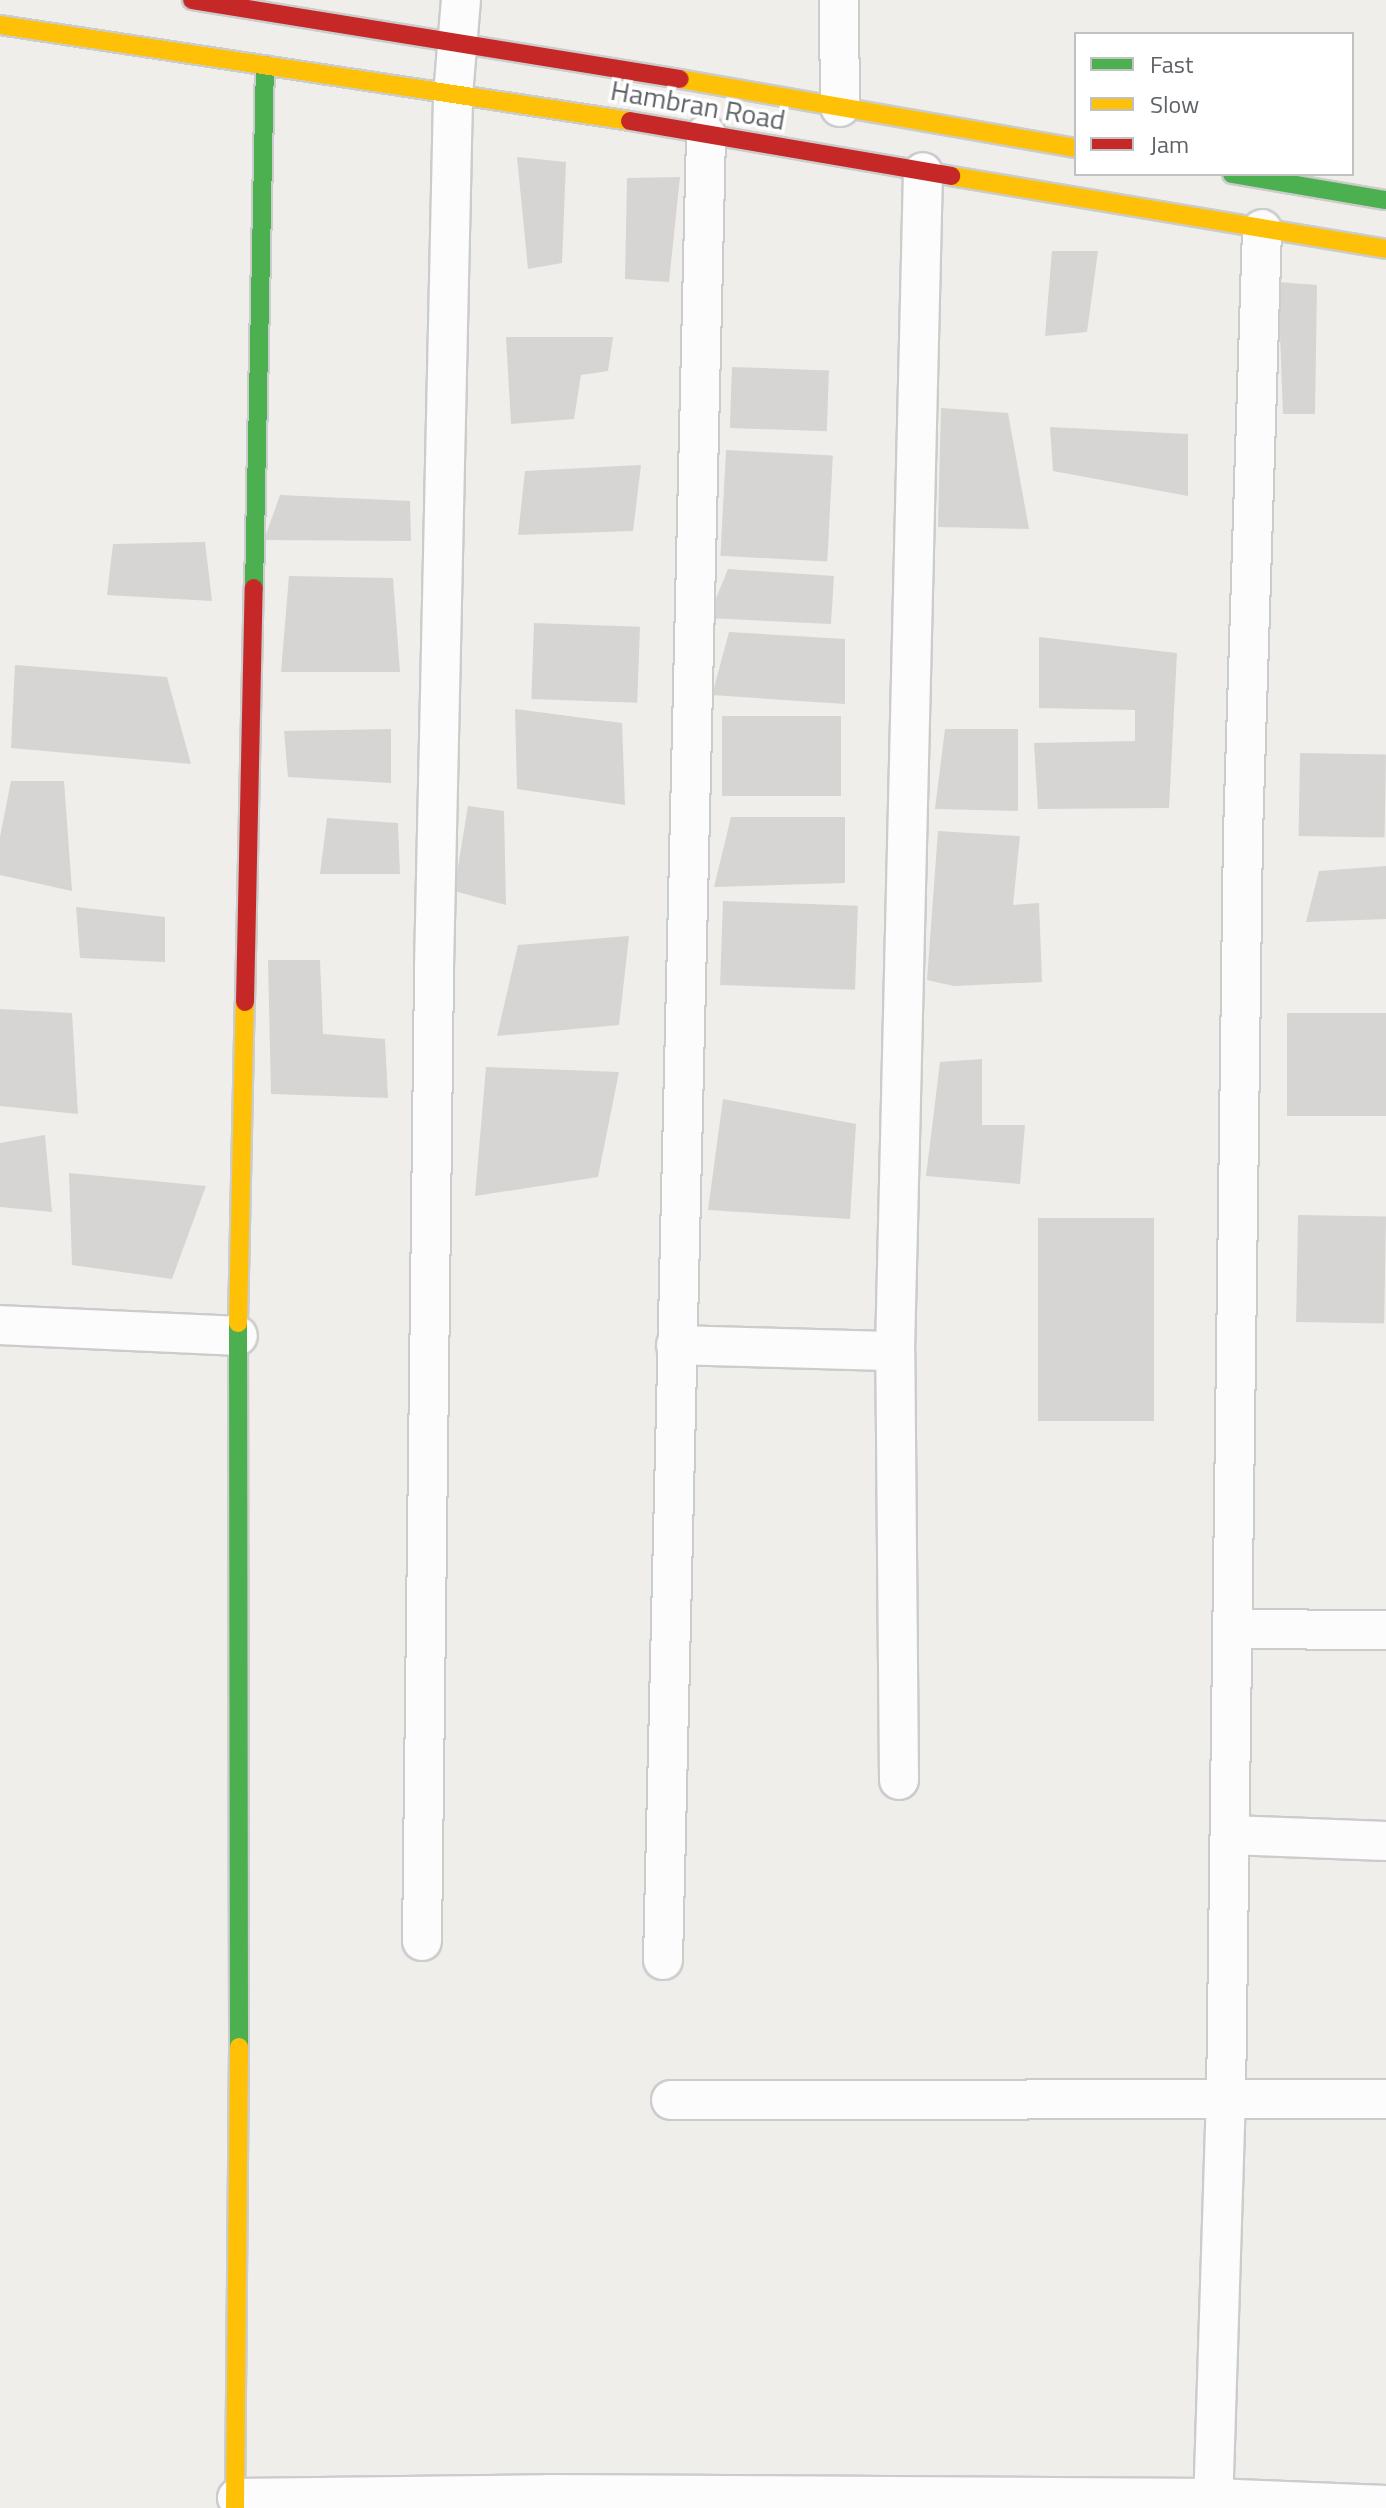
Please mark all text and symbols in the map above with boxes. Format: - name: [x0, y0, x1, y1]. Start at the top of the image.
- legend: [1074, 32, 1354, 176]
- text: Fast: [1150, 46, 1193, 82]
- street label: Hambran Road: [608, 73, 788, 137]
- text: Slow: [1150, 86, 1199, 122]
- text: Jam: [1150, 126, 1189, 162]

